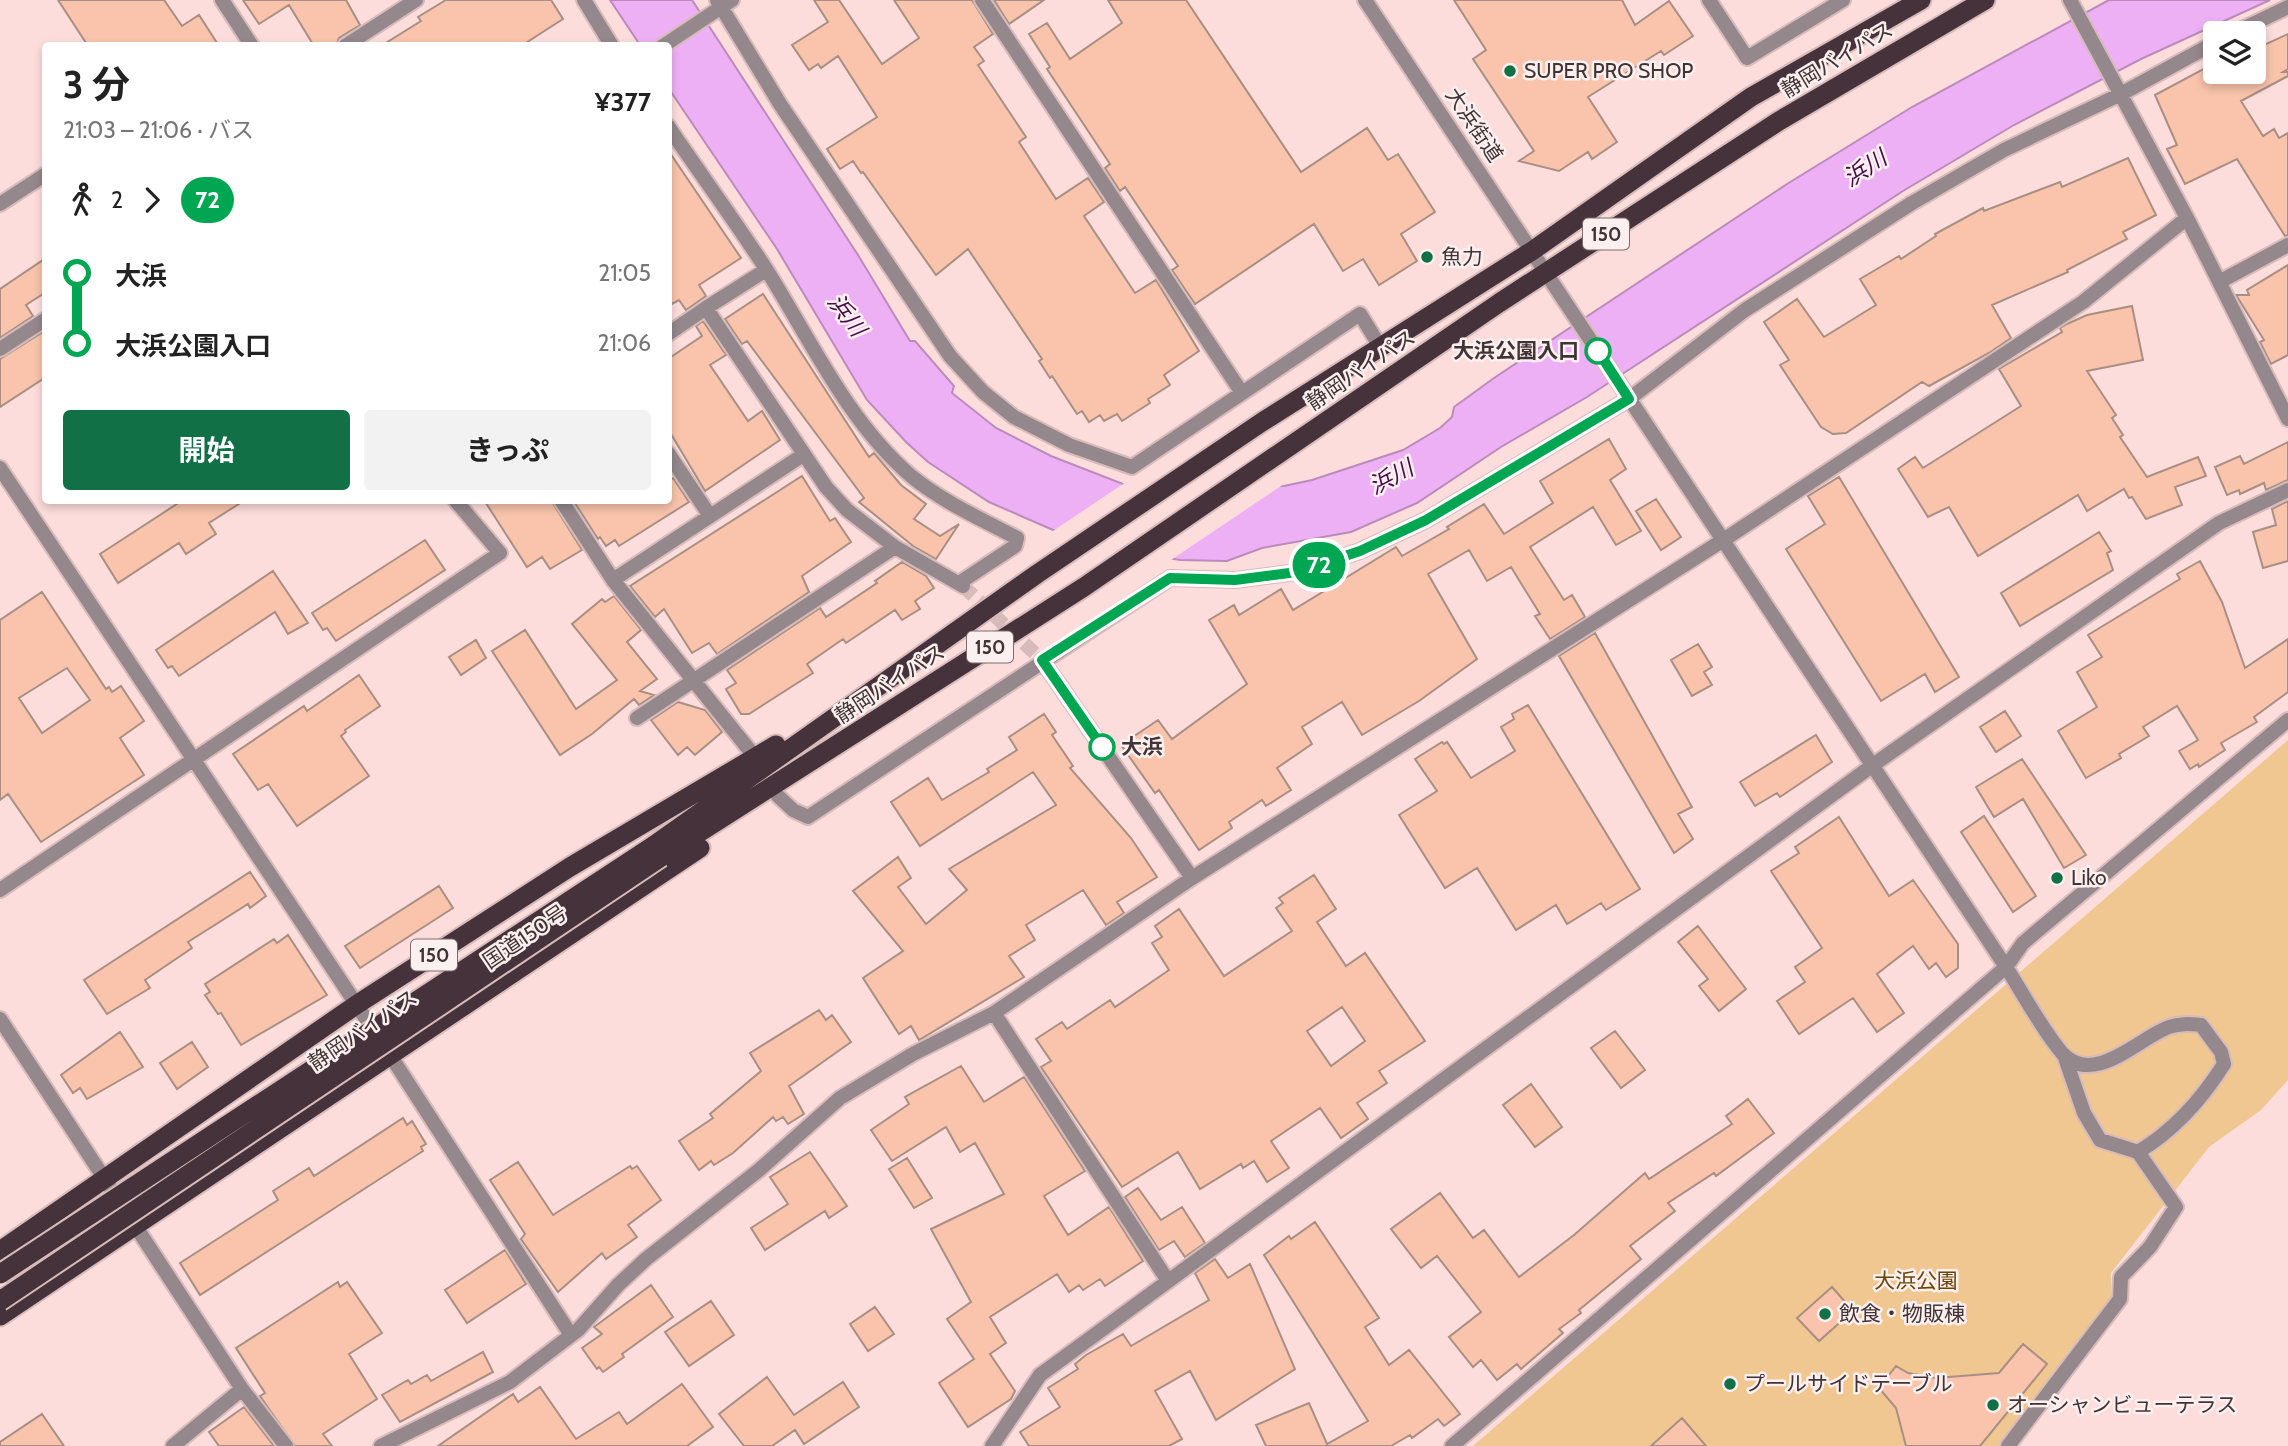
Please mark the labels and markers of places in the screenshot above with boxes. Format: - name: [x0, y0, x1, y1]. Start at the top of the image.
- place label: SUPER PRO SHOP: [1524, 58, 1693, 83]
- marker: SUPER PRO SHOP: [1502, 63, 1518, 79]
- place label: 魚力: [1441, 244, 1483, 269]
- marker: 魚力: [1419, 249, 1435, 265]
- place label: 大浜公園入口: [1453, 338, 1579, 363]
- marker: 大浜公園入口: [1585, 338, 1611, 364]
- marker: 大浜: [1089, 734, 1115, 760]
- place label: 大浜: [1121, 734, 1163, 759]
- place label: Liko: [2071, 865, 2106, 890]
- marker: Liko: [2049, 870, 2065, 886]
- place label: 飲食・物販棟: [1839, 1301, 1965, 1326]
- marker: 飲食・物販棟: [1817, 1306, 1833, 1322]
- place label: プールサイドテーブル: [1744, 1371, 1953, 1396]
- marker: プールサイドテーブル: [1722, 1376, 1738, 1392]
- place label: オーシャンビューテラス: [2007, 1392, 2237, 1417]
- marker: オーシャンビューテラス: [1985, 1397, 2001, 1413]

